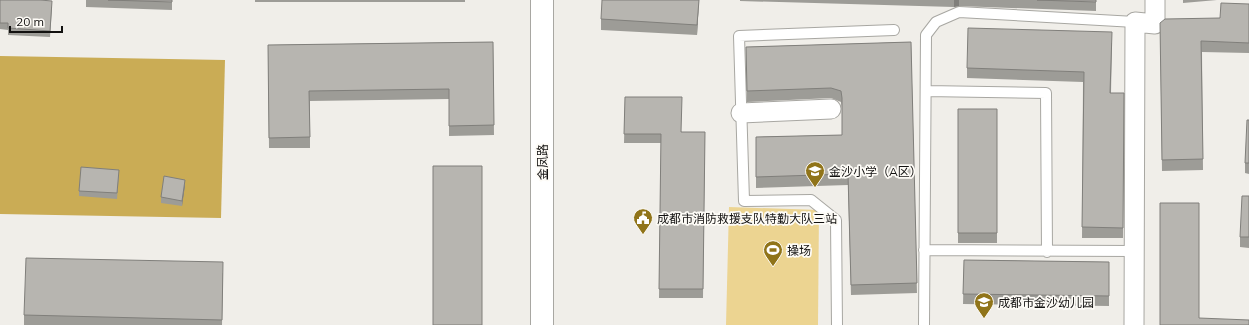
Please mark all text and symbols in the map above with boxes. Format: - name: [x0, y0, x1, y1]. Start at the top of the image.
- scale bar: [10, 8, 62, 34]
- text: 20 m: [16, 14, 44, 29]
- street label: 金凤路: [535, 144, 550, 180]
- school or university icon: 金沙小学（A区）: [804, 160, 826, 188]
- place label: 金沙小学（A区）: [829, 164, 922, 179]
- public building icon: 成都市消防救援支队特勤大队三站: [632, 207, 654, 235]
- place label: 成都市消防救援支队特勤大队三站: [657, 211, 837, 226]
- sports icon: 操场: [762, 239, 784, 267]
- place label: 操场: [787, 243, 811, 258]
- school or university icon: 成都市金沙幼儿园: [973, 291, 995, 319]
- place label: 成都市金沙幼儿园: [998, 295, 1094, 310]

